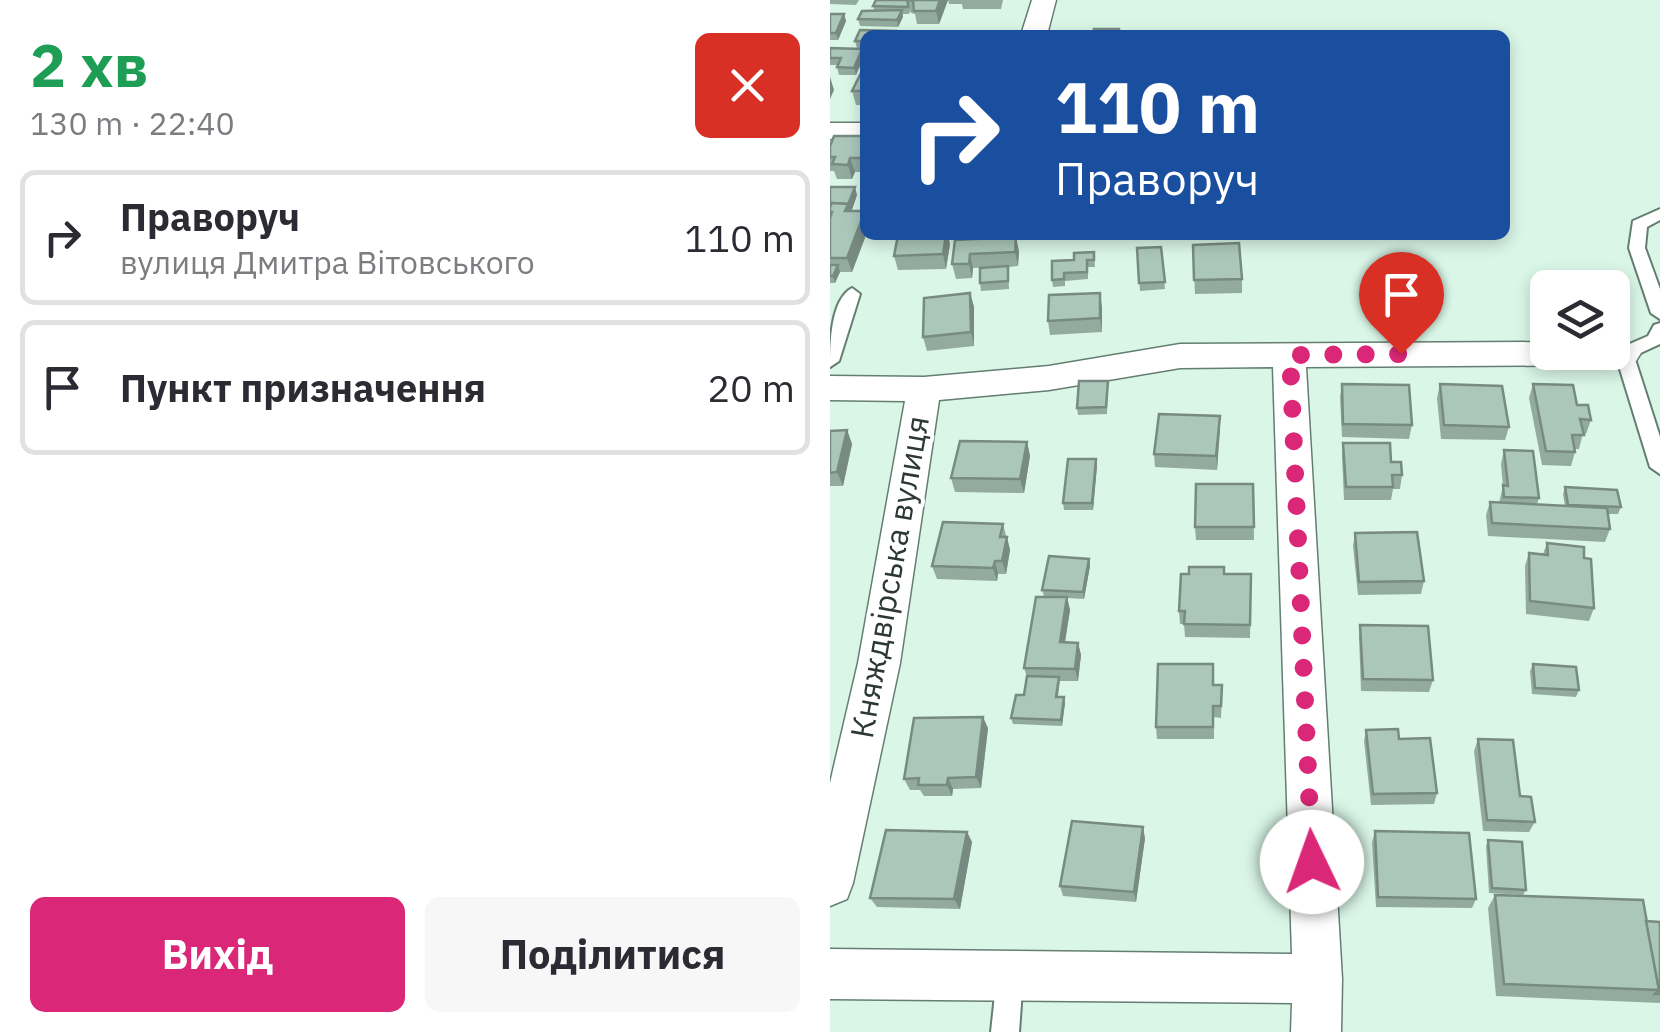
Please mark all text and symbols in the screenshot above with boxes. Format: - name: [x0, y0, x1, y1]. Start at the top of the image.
- text: 2 хв: [30, 25, 148, 104]
- button: close: [695, 33, 800, 138]
- text: 110 m: [1055, 61, 1260, 152]
- icon: right: [890, 70, 1020, 200]
- text: 130 m · 22:40: [30, 102, 235, 144]
- text: Праворуч: [1055, 149, 1259, 207]
- text: Праворуч: [120, 192, 300, 241]
- icon: right: [35, 210, 90, 265]
- text: 110 m: [684, 213, 795, 262]
- text: вулиця Дмитра Вітовського: [120, 241, 535, 283]
- pin: [1359, 252, 1444, 355]
- icon: arrive: [1374, 267, 1429, 322]
- map controls: [1530, 270, 1630, 370]
- button: layers: [1530, 270, 1630, 370]
- icon: arrive: [35, 360, 90, 415]
- text: Пункт призначення: [120, 363, 486, 412]
- text: 20 m: [707, 363, 795, 412]
- street label: Княждвірська вулиця: [840, 412, 938, 741]
- position arrow: [1260, 810, 1364, 914]
- button: Вихід: [30, 897, 405, 1012]
- button: Поділитися: [425, 897, 800, 1012]

